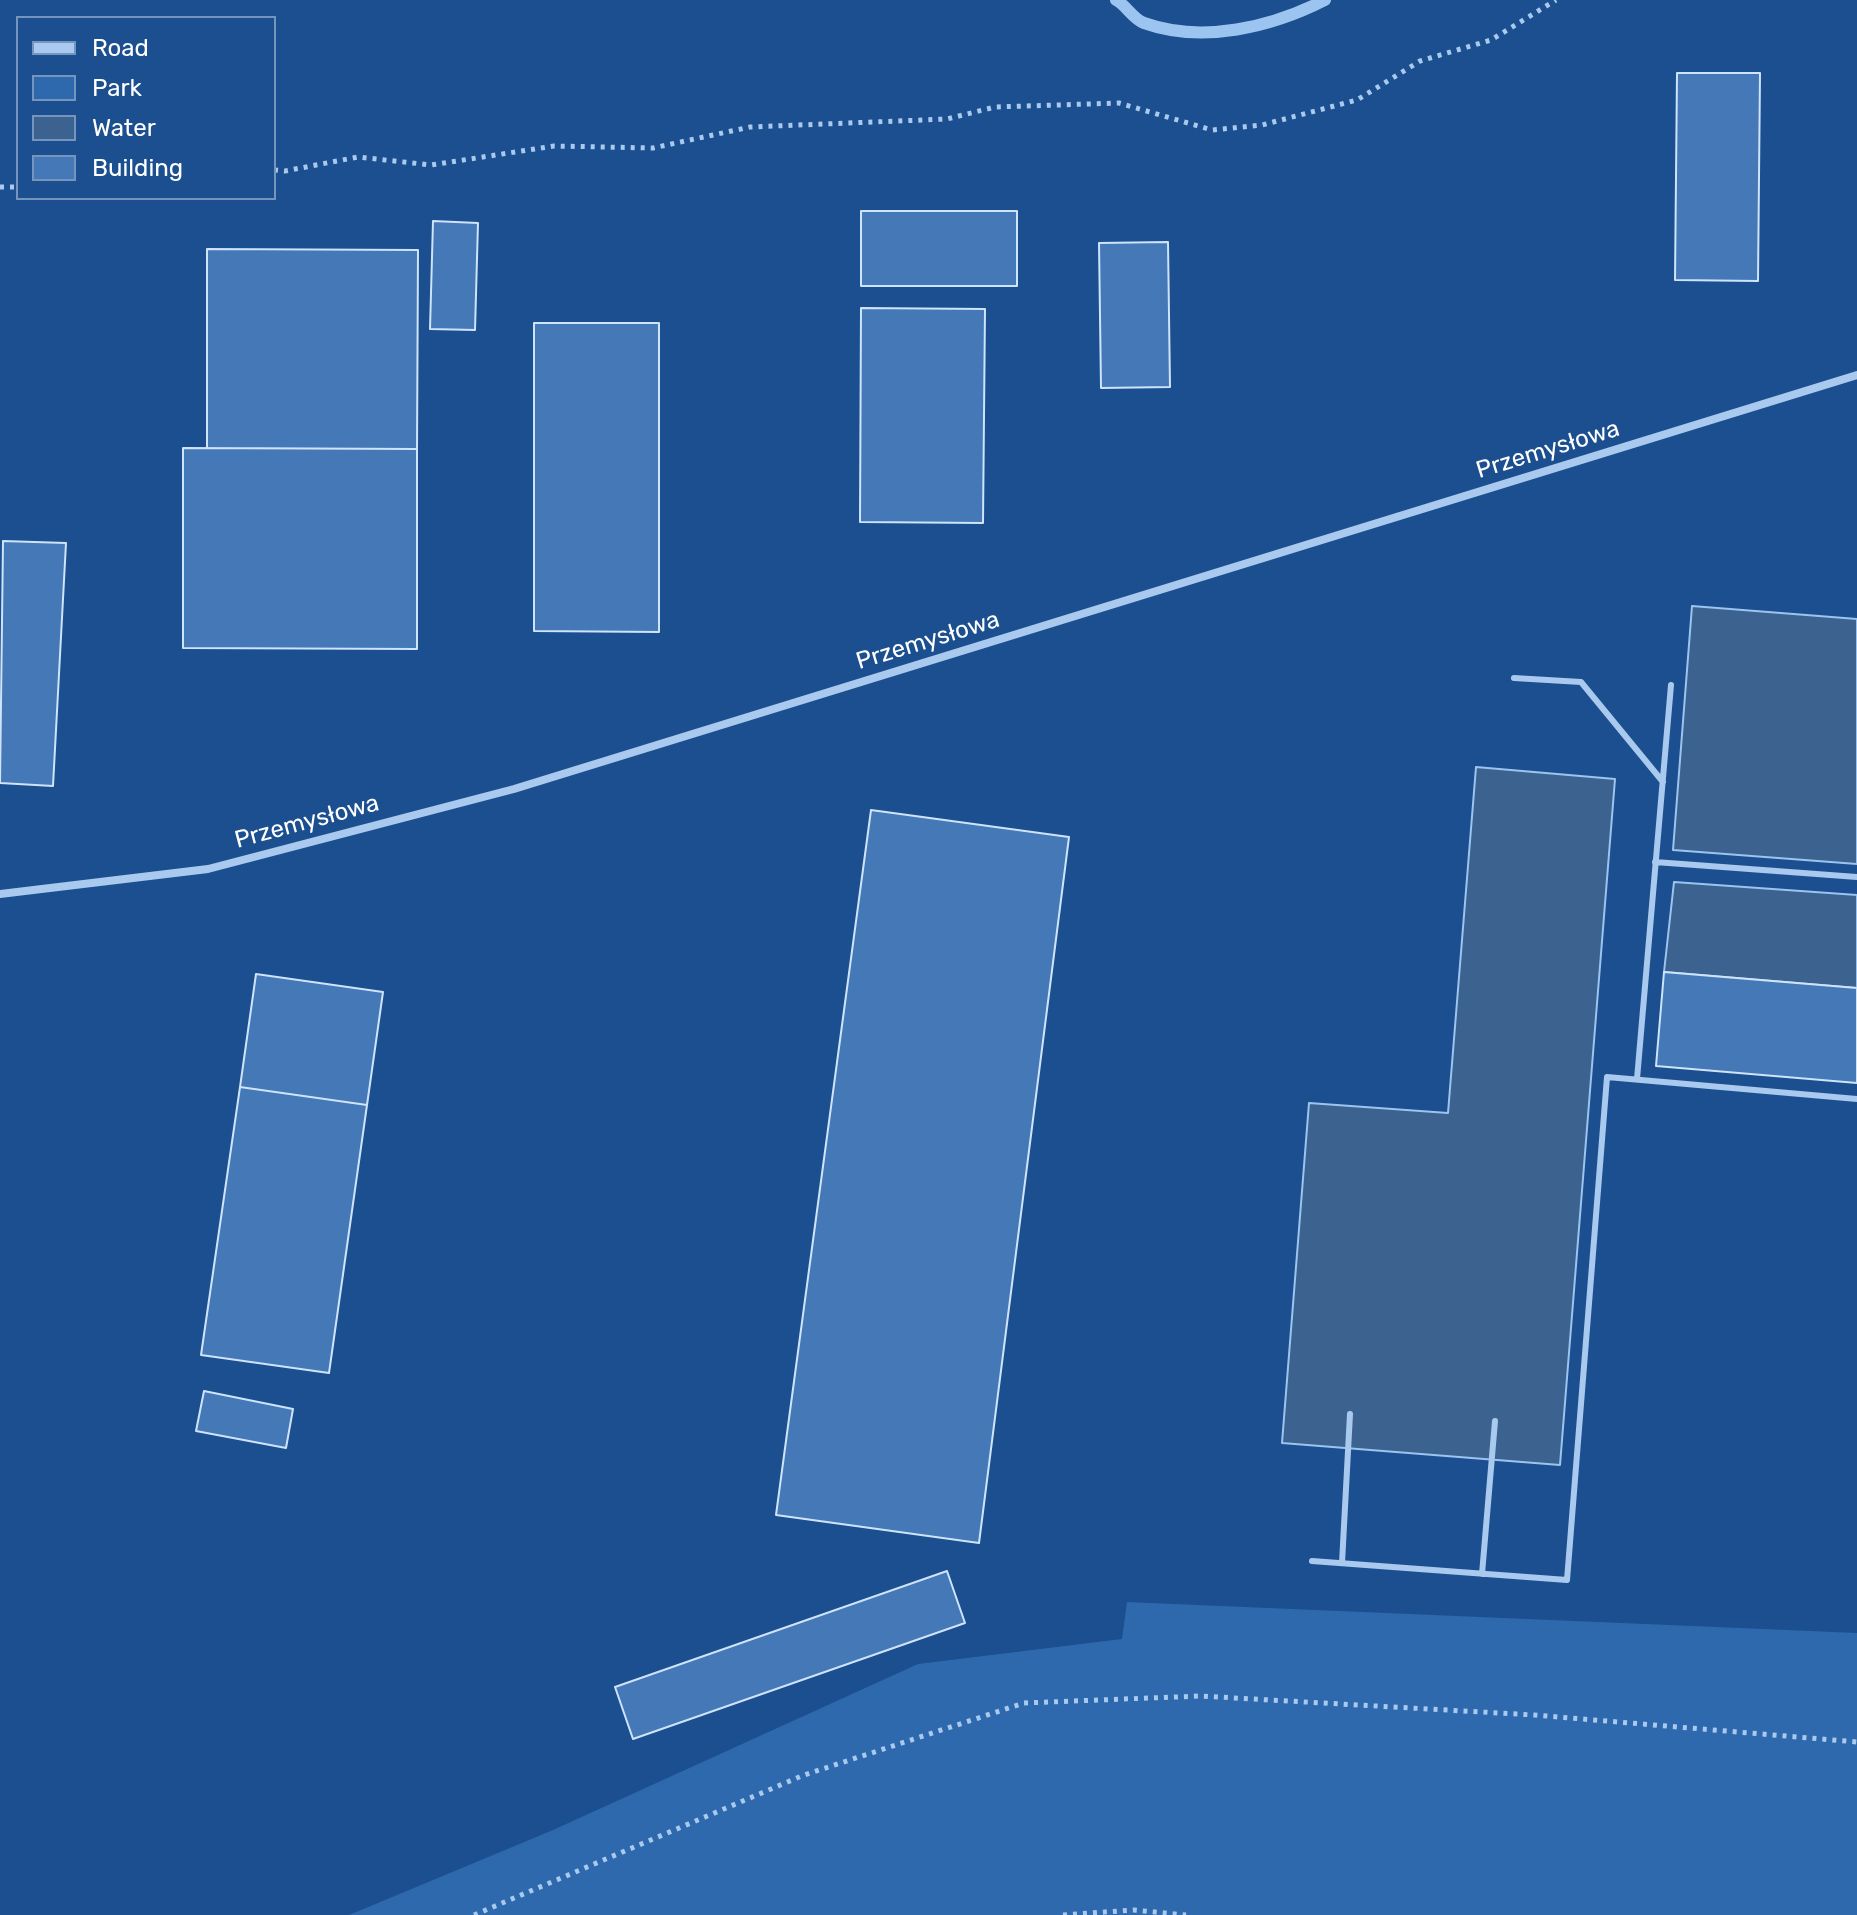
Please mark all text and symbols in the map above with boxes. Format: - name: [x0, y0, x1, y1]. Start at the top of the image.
- legend: [16, 16, 276, 200]
- text: Road: [92, 34, 149, 62]
- text: Park: [92, 74, 142, 102]
- text: Water: [92, 114, 156, 142]
- text: Building: [92, 154, 183, 182]
- street label: Przemysłowa: [1473, 415, 1623, 485]
- street label: Przemysłowa: [853, 606, 1003, 676]
- street label: Przemysłowa: [232, 789, 382, 855]

